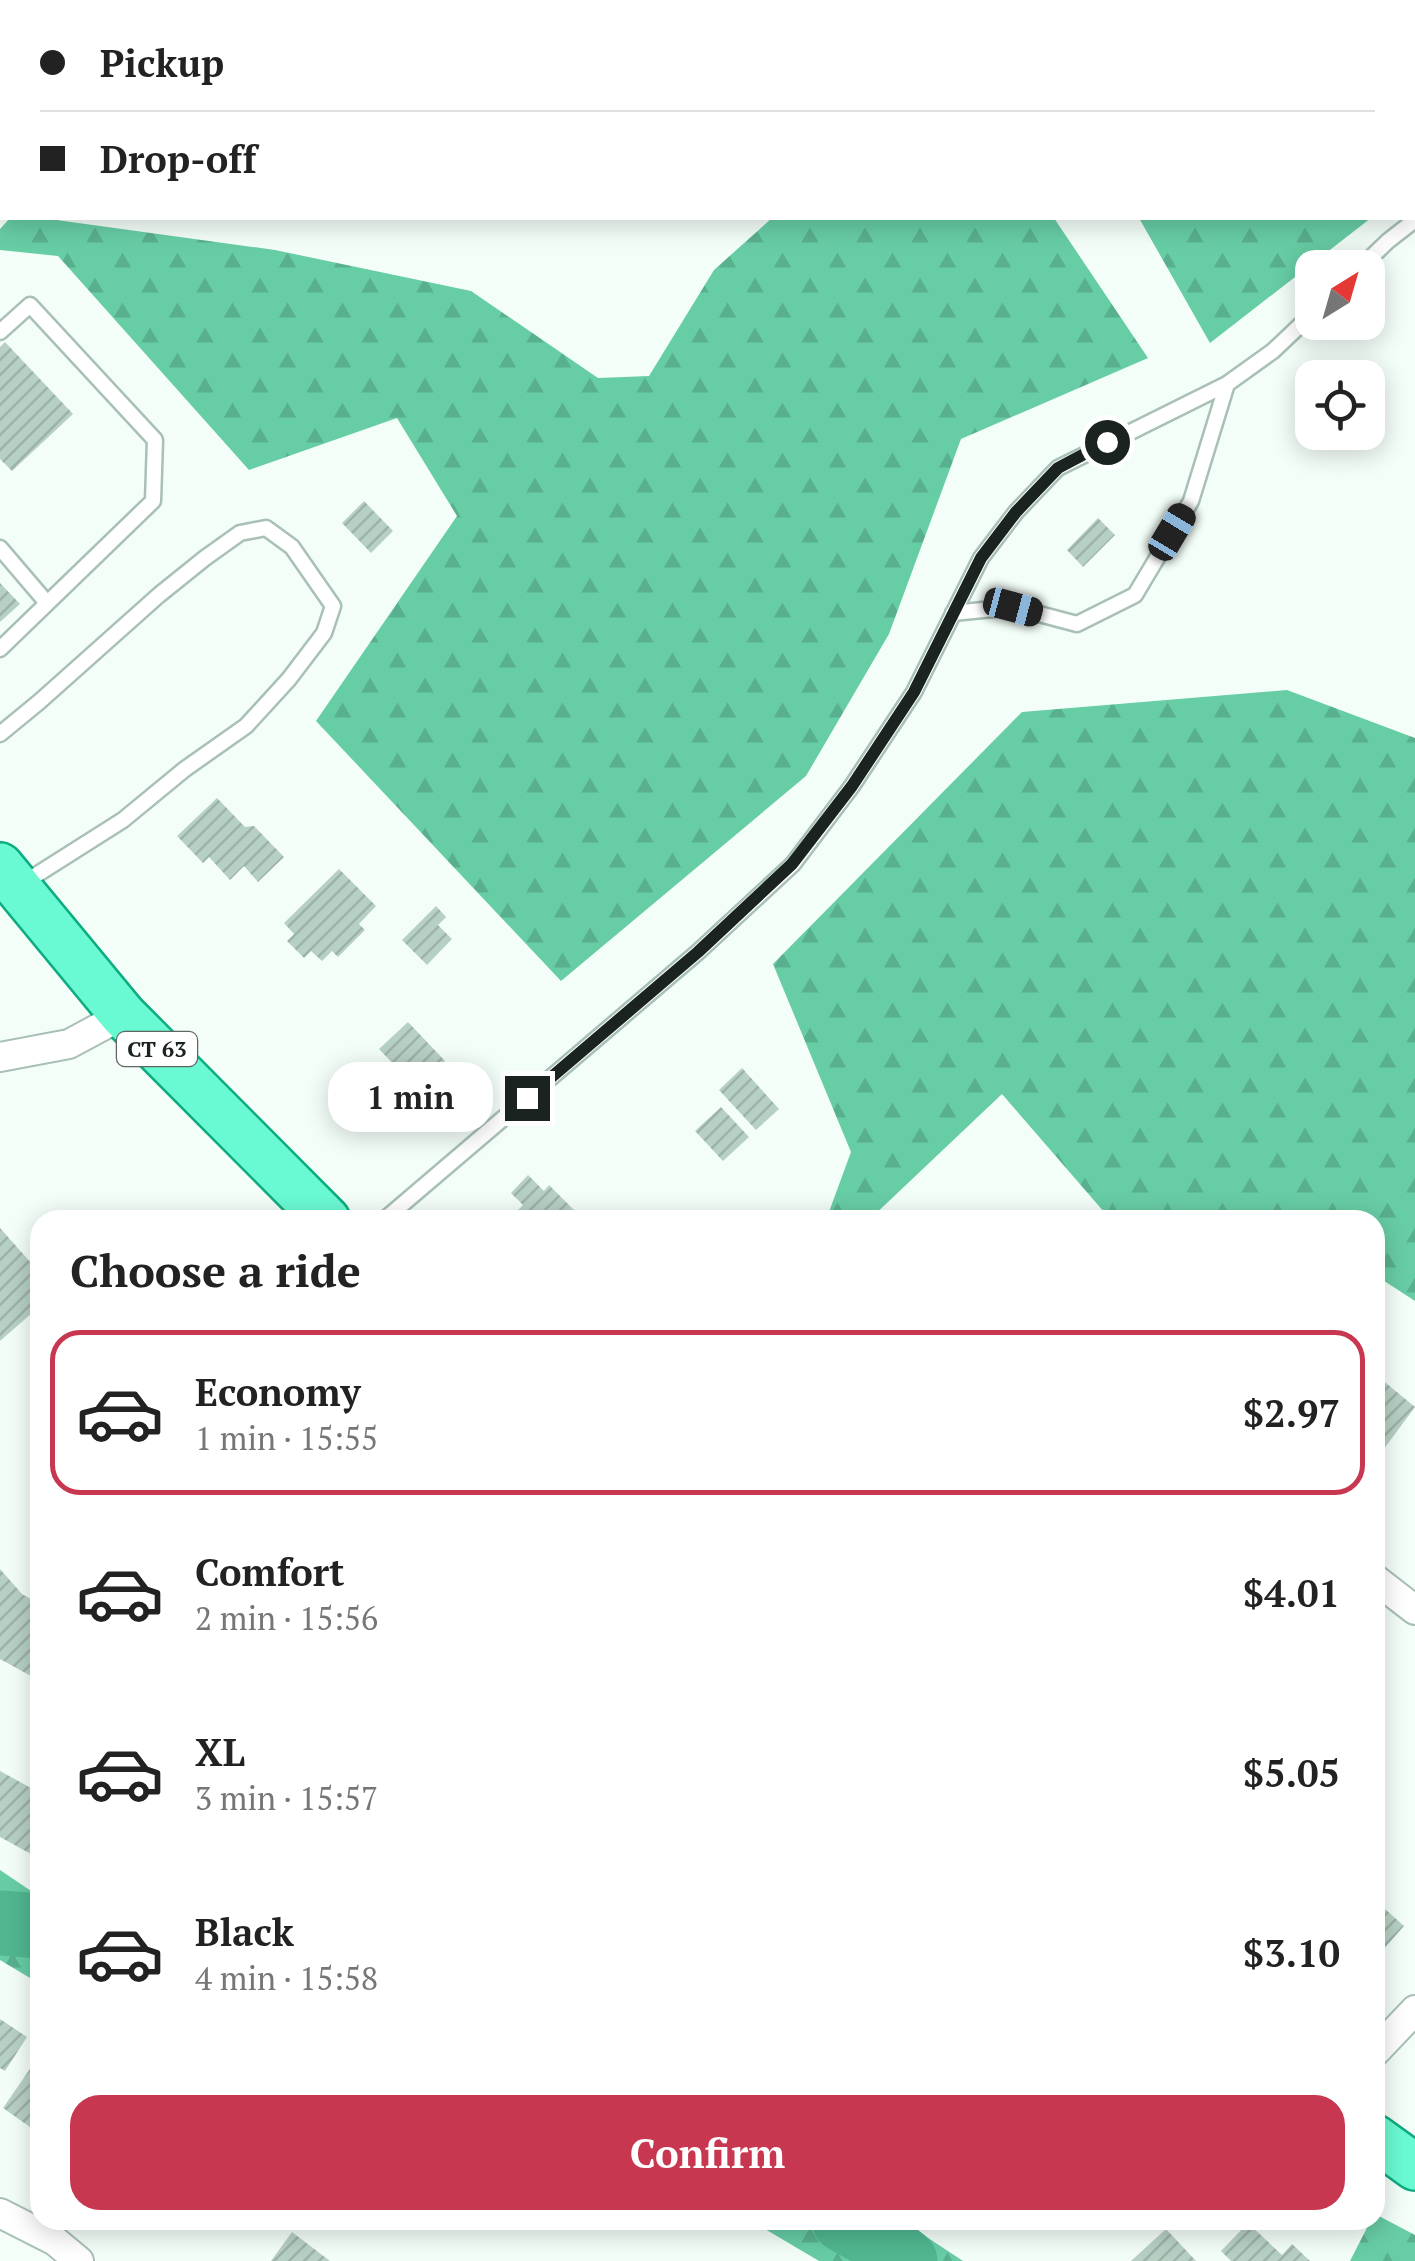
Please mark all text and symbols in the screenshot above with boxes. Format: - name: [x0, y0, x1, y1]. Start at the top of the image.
- text: Pickup: [100, 38, 224, 88]
- text: Drop-off: [100, 134, 257, 184]
- north arrow: [1295, 250, 1385, 340]
- map controls: [1295, 250, 1385, 450]
- button: locate: [1295, 360, 1385, 450]
- route start: [1085, 420, 1130, 465]
- car: [1144, 499, 1200, 565]
- car: [980, 585, 1046, 629]
- road number: CT 63: [117, 1032, 197, 1066]
- callout: 1 min: [327, 1063, 492, 1133]
- text: 1 min: [367, 1076, 454, 1118]
- route end: [505, 1076, 550, 1121]
- text: Choose a ride: [70, 1240, 361, 1300]
- text: Economy: [195, 1367, 361, 1417]
- icon: car: [75, 1368, 165, 1458]
- text: $2.97: [1243, 1388, 1340, 1438]
- text: 1 min · 15:55: [195, 1417, 378, 1459]
- text: Comfort: [195, 1547, 344, 1597]
- icon: car: [75, 1548, 165, 1638]
- text: $4.01: [1243, 1568, 1340, 1618]
- text: 2 min · 15:56: [195, 1597, 378, 1639]
- text: XL: [195, 1727, 245, 1777]
- icon: car: [75, 1728, 165, 1818]
- text: $5.05: [1243, 1748, 1340, 1798]
- text: 3 min · 15:57: [195, 1777, 378, 1819]
- text: Black: [195, 1907, 294, 1957]
- icon: car: [75, 1908, 165, 1998]
- text: $3.10: [1243, 1928, 1340, 1978]
- text: 4 min · 15:58: [195, 1957, 378, 1999]
- button: Confirm: [70, 2095, 1345, 2210]

